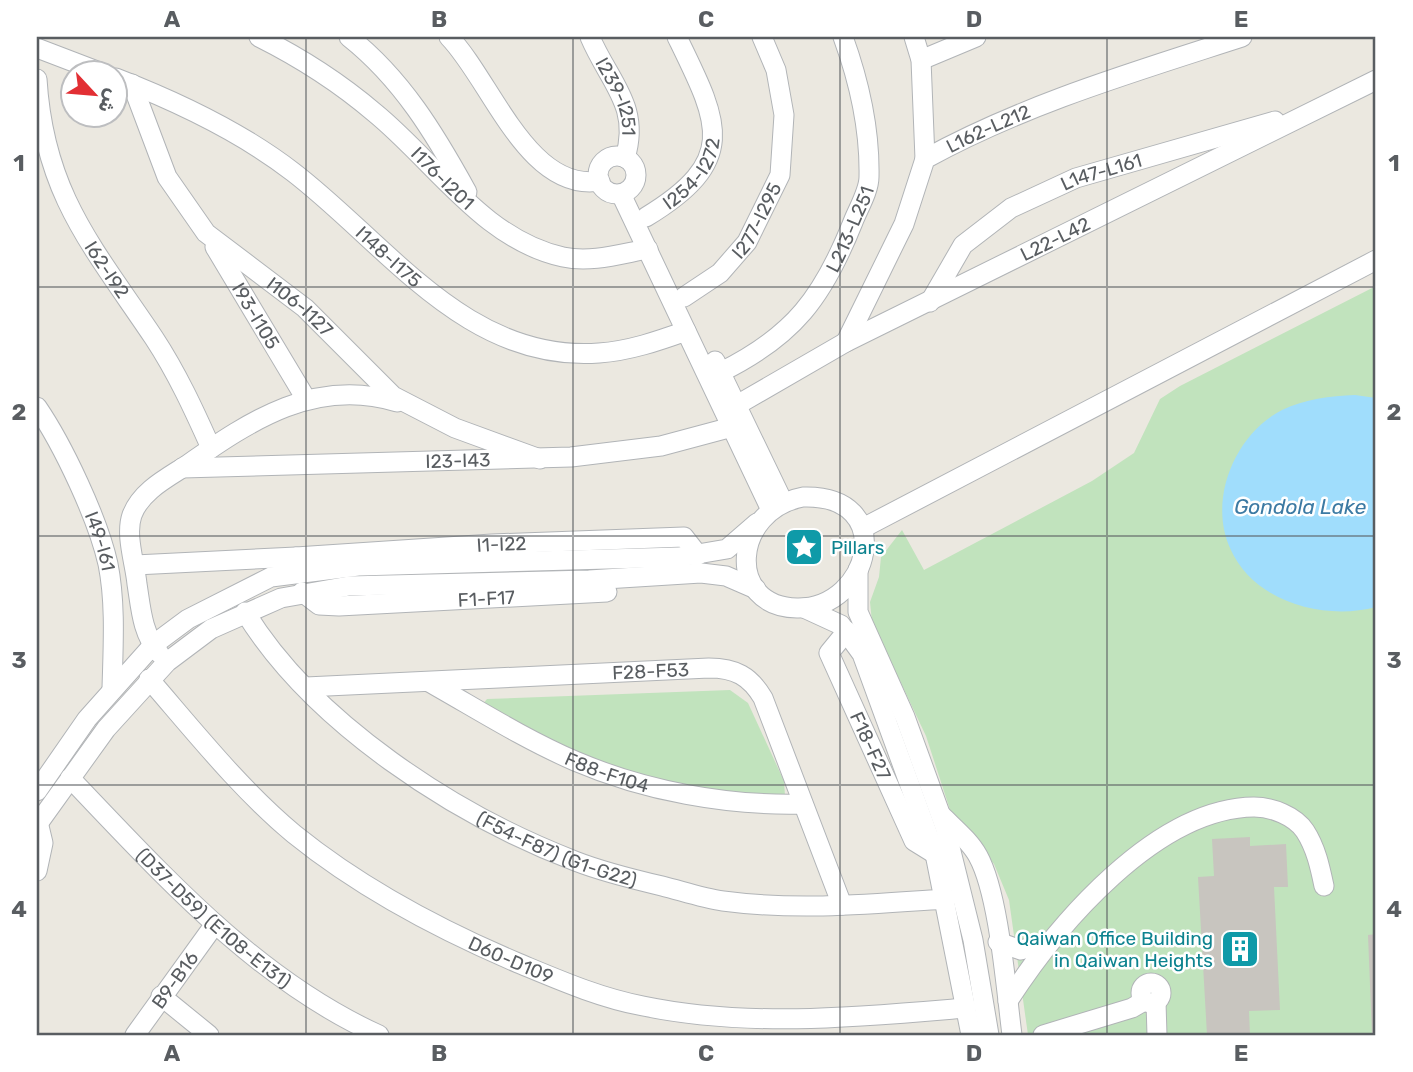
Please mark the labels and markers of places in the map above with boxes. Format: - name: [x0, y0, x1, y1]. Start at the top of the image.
- place icon: Pillars: [783, 526, 825, 568]
- place label: Pillars: [831, 536, 884, 559]
- place label: Qaiwan Office Building in Qaiwan Heights: [1016, 927, 1213, 972]
- building icon: Qaiwan Office Building in Qaiwan Heights: [1219, 928, 1261, 970]

